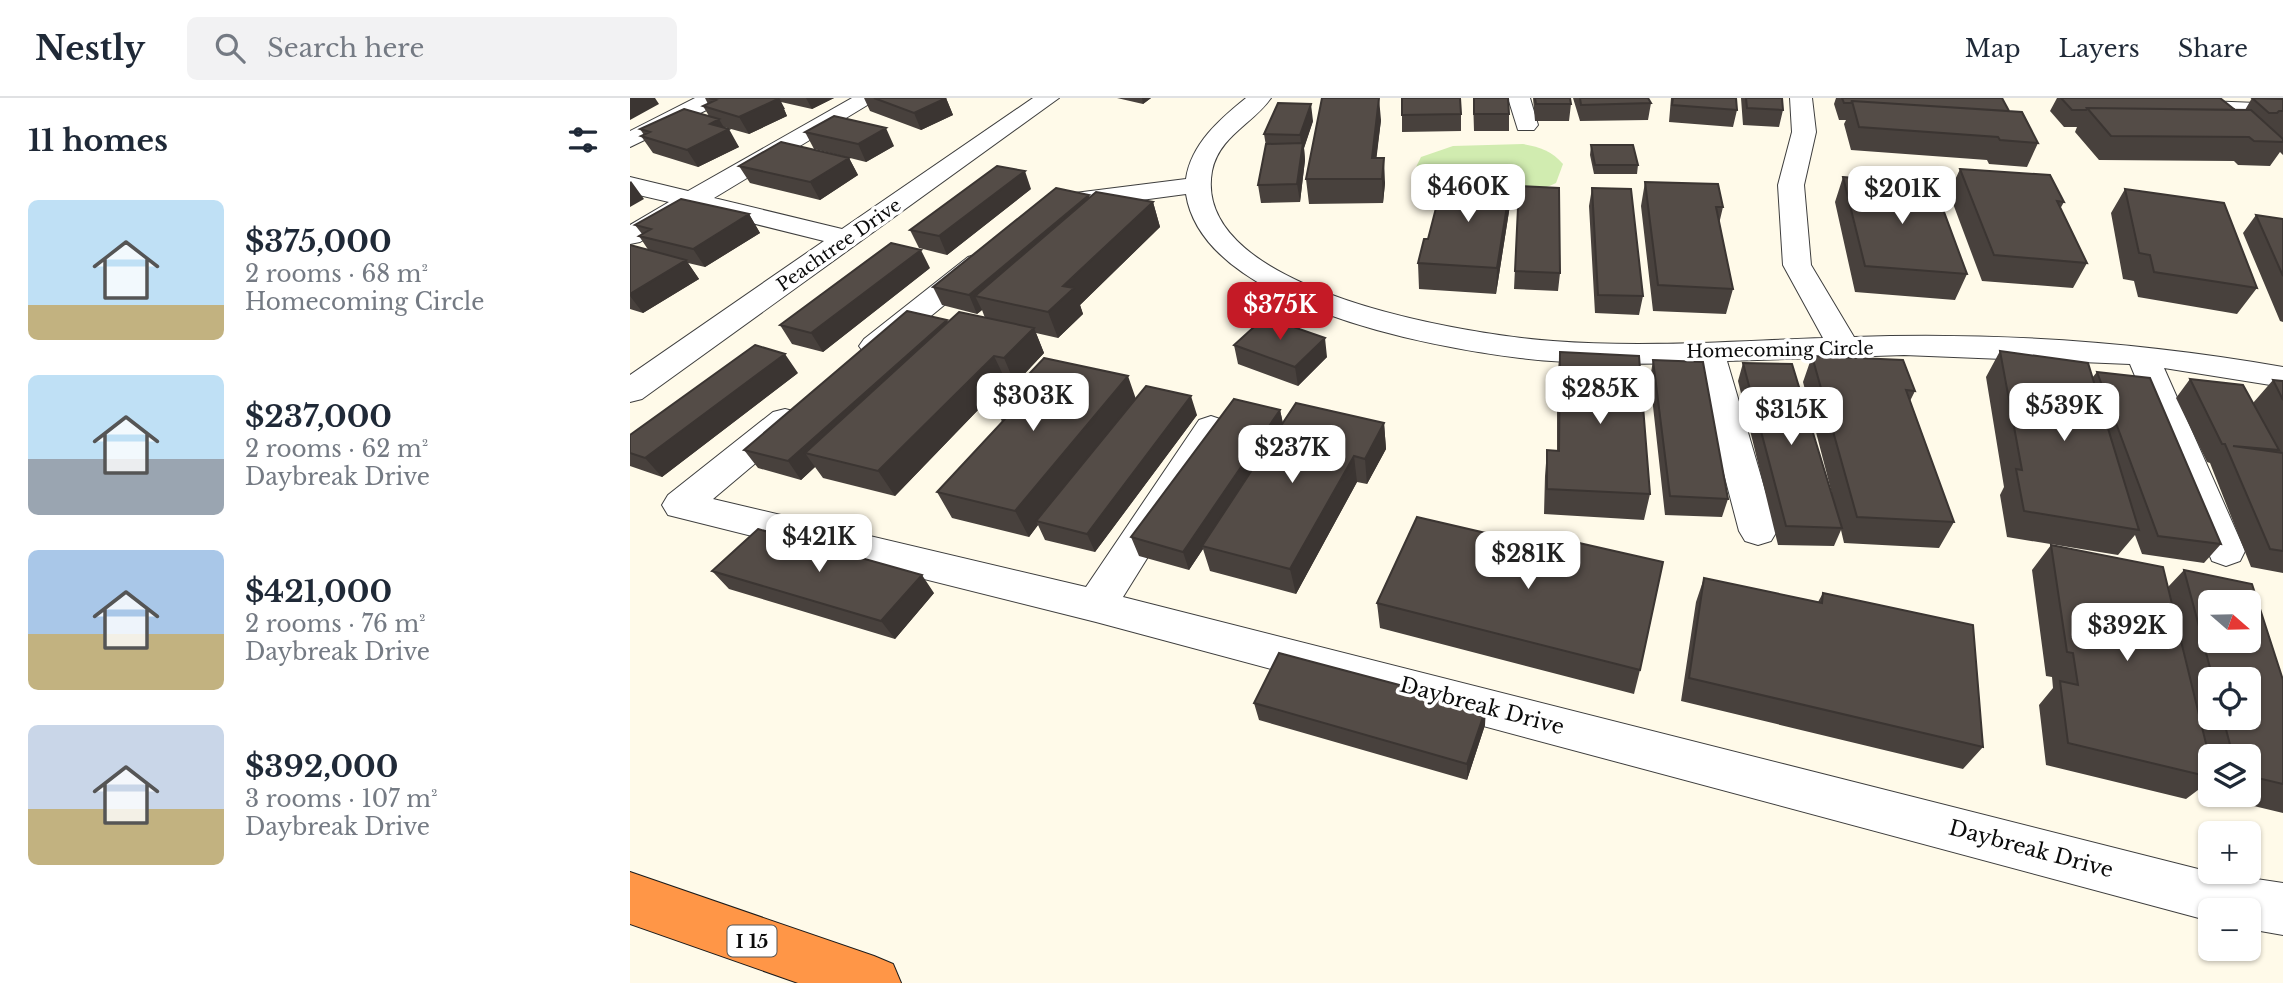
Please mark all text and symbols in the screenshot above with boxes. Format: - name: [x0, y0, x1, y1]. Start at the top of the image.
- search box: [187, 17, 677, 80]
- text: Nestly: [35, 28, 145, 69]
- icon: search: [211, 29, 249, 67]
- text: Search here: [267, 32, 424, 64]
- text: Map: [1965, 34, 2021, 63]
- text: Layers: [2059, 34, 2140, 63]
- text: Share: [2178, 34, 2248, 63]
- icon: filters: [564, 121, 602, 159]
- text: 11 homes: [28, 122, 168, 159]
- pin: $460K: [1419, 164, 1517, 224]
- pin: $201K: [1853, 166, 1951, 226]
- text: $460K: [1427, 173, 1509, 201]
- text: $201K: [1864, 175, 1940, 203]
- street label: Peachtree Drive: [773, 194, 905, 296]
- text: $375,000: [245, 223, 392, 260]
- icon: home: [84, 228, 168, 312]
- text: 2 rooms · 68 m²: [245, 260, 428, 288]
- pin: $375K: [1231, 282, 1329, 342]
- text: Homecoming Circle: [245, 288, 484, 316]
- text: $375K: [1243, 291, 1317, 319]
- street label: Homecoming Circle: [1686, 337, 1874, 363]
- pin: $285K: [1551, 366, 1649, 426]
- pin: $303K: [984, 374, 1082, 433]
- text: $285K: [1562, 375, 1638, 403]
- text: $303K: [993, 382, 1073, 410]
- pin: $539K: [2015, 384, 2113, 443]
- pin: $315K: [1742, 388, 1840, 447]
- text: $539K: [2025, 392, 2103, 420]
- text: $315K: [1755, 396, 1827, 424]
- text: $237,000: [245, 398, 392, 435]
- icon: home: [84, 403, 168, 487]
- pin: $237K: [1243, 426, 1341, 485]
- text: $237K: [1254, 434, 1330, 462]
- text: 2 rooms · 62 m²: [245, 435, 428, 463]
- text: Daybreak Drive: [245, 463, 430, 491]
- pin: $421K: [770, 514, 868, 574]
- text: $421K: [782, 523, 856, 551]
- pin: $281K: [1479, 532, 1577, 591]
- text: $281K: [1491, 540, 1565, 568]
- text: $421,000: [245, 573, 392, 610]
- icon: home: [84, 578, 168, 662]
- north arrow: [2198, 590, 2261, 653]
- map controls: [2198, 590, 2261, 961]
- pin: $392K: [2078, 603, 2176, 663]
- text: 2 rooms · 76 m²: [245, 610, 426, 638]
- text: $392K: [2088, 612, 2166, 640]
- text: Daybreak Drive: [245, 638, 430, 666]
- button: locate: [2198, 667, 2261, 730]
- street label: Daybreak Drive: [1397, 672, 1567, 740]
- button: layers: [2198, 744, 2261, 807]
- text: $392,000: [245, 748, 398, 785]
- icon: home: [84, 753, 168, 837]
- text: 3 rooms · 107 m²: [245, 785, 438, 813]
- text: Daybreak Drive: [245, 813, 430, 841]
- street label: Daybreak Drive: [1946, 815, 2116, 883]
- button: +: [2198, 821, 2261, 884]
- button: −: [2198, 898, 2261, 961]
- road number: I 15: [727, 926, 776, 956]

